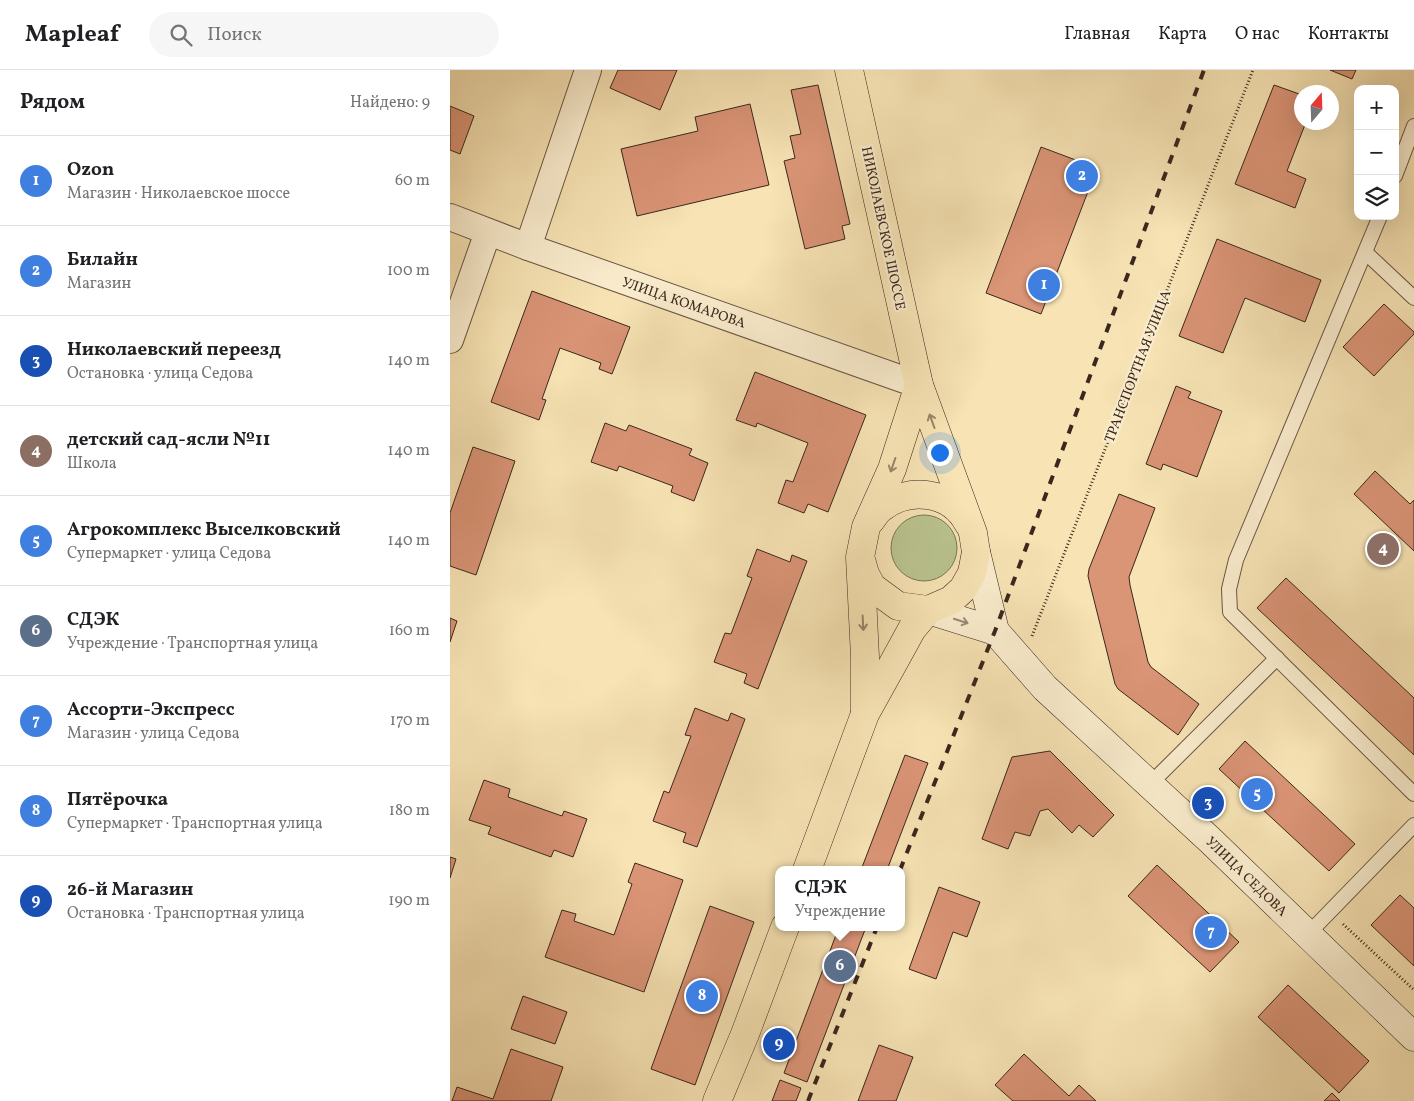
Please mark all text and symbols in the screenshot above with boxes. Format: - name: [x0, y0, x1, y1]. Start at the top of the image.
- search box: [149, 12, 499, 57]
- text: Mapleaf: [25, 18, 119, 52]
- icon: search: [167, 21, 195, 49]
- text: Поиск: [207, 22, 262, 48]
- text: Главная: [1064, 22, 1130, 47]
- text: Карта: [1158, 22, 1207, 47]
- text: О нас: [1235, 22, 1280, 47]
- text: Контакты: [1308, 22, 1389, 47]
- north arrow: [1294, 85, 1339, 130]
- map controls: [1354, 85, 1399, 220]
- button: +: [1354, 85, 1399, 130]
- text: Рядом: [20, 88, 85, 117]
- text: Найдено: 9: [350, 92, 430, 114]
- button: −: [1354, 130, 1399, 175]
- street label: НИКОЛАЕВСКОЕ ШОССЕ: [856, 145, 909, 312]
- text: Ozon: [67, 157, 114, 183]
- pin: 2: [1066, 157, 1098, 195]
- text: 1: [33, 170, 39, 192]
- text: 60 m: [395, 170, 430, 192]
- button: layers: [1354, 175, 1399, 220]
- text: Магазин · Николаевское шоссе: [67, 183, 290, 205]
- text: Билайн: [67, 247, 138, 273]
- text: 2: [32, 260, 40, 282]
- text: 100 m: [387, 260, 430, 282]
- pin: 1: [1028, 266, 1060, 304]
- text: Магазин: [67, 273, 131, 295]
- street label: УЛИЦА КОМАРОВА: [619, 273, 748, 334]
- street label: ТРАНСПОРТНАЯ УЛИЦА: [1100, 287, 1176, 446]
- text: Николаевский переезд: [67, 337, 281, 363]
- text: 3: [32, 350, 40, 372]
- text: 140 m: [388, 350, 430, 372]
- text: Остановка · улица Седова: [67, 363, 253, 385]
- one-way arrow: [927, 414, 936, 430]
- text: детский сад-ясли №11: [67, 427, 270, 453]
- text: 4: [31, 440, 41, 462]
- text: 140 m: [388, 440, 430, 462]
- your location: [927, 440, 953, 466]
- text: Школа: [67, 453, 117, 475]
- one-way arrow: [888, 457, 897, 472]
- text: Агрокомплекс Выселковский: [67, 517, 341, 543]
- text: 5: [32, 530, 40, 552]
- text: 140 m: [388, 530, 430, 552]
- pin: 4: [1367, 530, 1399, 568]
- text: Супермаркет · улица Седова: [67, 543, 271, 565]
- text: СДЭК: [67, 607, 119, 633]
- one-way arrow: [859, 615, 868, 631]
- one-way arrow: [953, 616, 969, 626]
- text: 6: [32, 620, 40, 642]
- text: 160 m: [389, 620, 430, 642]
- text: Учреждение · Транспортная улица: [67, 633, 318, 655]
- text: Ассорти-Экспресс: [67, 697, 235, 723]
- text: 7: [32, 710, 40, 732]
- text: 170 m: [390, 710, 430, 732]
- text: Магазин · улица Седова: [67, 723, 240, 745]
- pin: 5: [1241, 775, 1273, 813]
- pin: 3: [1192, 784, 1224, 822]
- text: Пятёрочка: [67, 787, 168, 813]
- text: 8: [32, 800, 40, 822]
- text: 180 m: [389, 800, 430, 822]
- text: Супермаркет · Транспортная улица: [67, 813, 323, 835]
- street label: УЛИЦА СЕДОВА: [1201, 833, 1291, 921]
- popup: [775, 866, 905, 931]
- text: СДЭК: [794, 875, 847, 901]
- text: 26-й Магазин: [67, 877, 193, 903]
- text: 9: [32, 890, 40, 912]
- text: 190 m: [388, 890, 430, 912]
- text: Учреждение: [794, 901, 886, 923]
- text: Остановка · Транспортная улица: [67, 903, 305, 925]
- pin: 7: [1195, 913, 1227, 951]
- pin: 6: [824, 947, 856, 985]
- pin: 8: [686, 977, 718, 1015]
- pin: 9: [763, 1025, 795, 1063]

